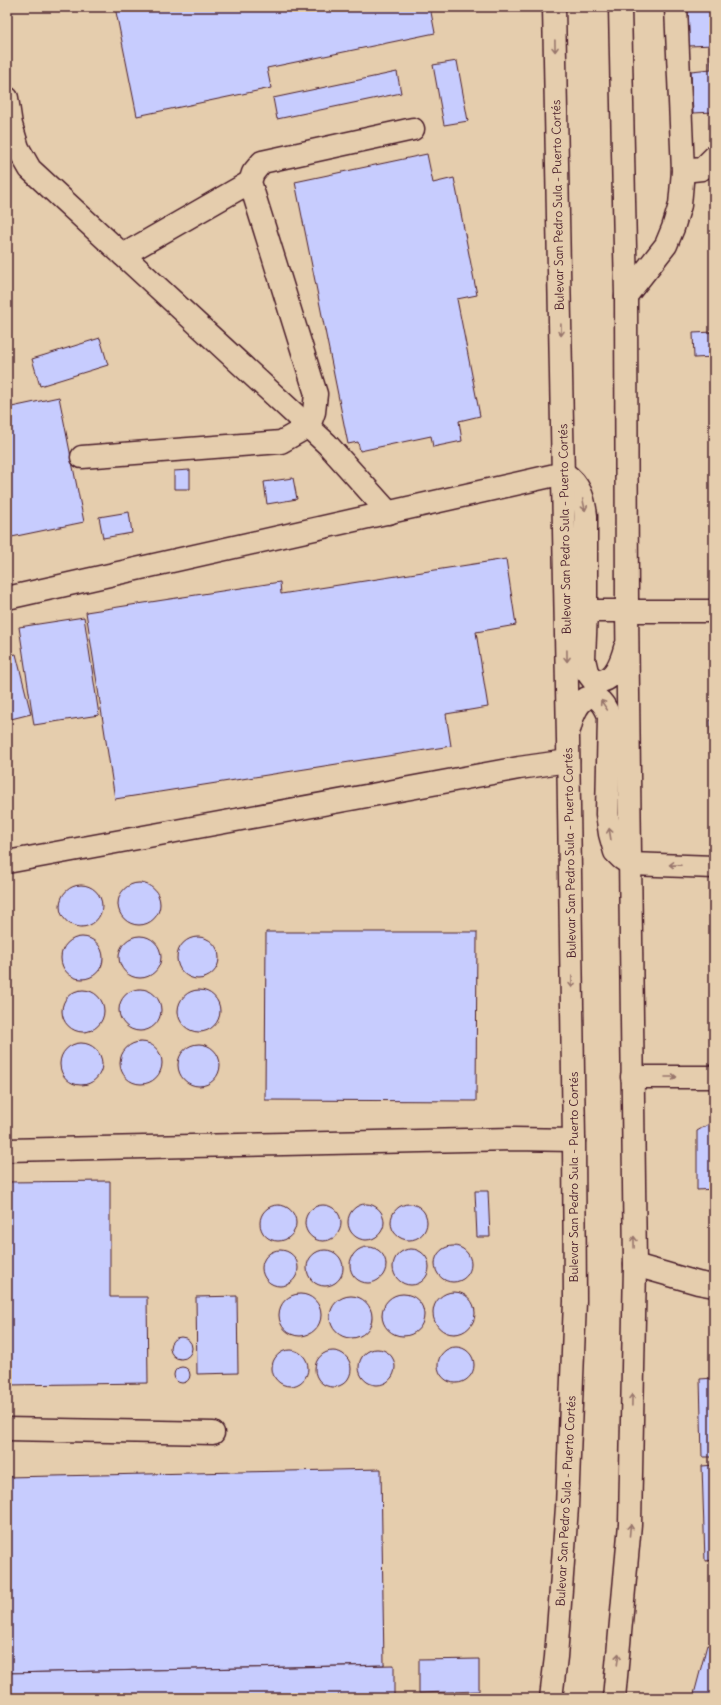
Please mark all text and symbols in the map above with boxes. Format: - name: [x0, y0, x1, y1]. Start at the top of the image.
- one-way arrow: [551, 39, 559, 52]
- street label: Bulevar San Pedro Sula - Puerto Cortés: [548, 99, 567, 311]
- one-way arrow: [557, 323, 565, 336]
- street label: Bulevar San Pedro Sula - Puerto Cortés: [555, 423, 574, 635]
- one-way arrow: [581, 498, 589, 511]
- one-way arrow: [563, 649, 571, 662]
- one-way arrow: [599, 700, 608, 711]
- street label: Bulevar San Pedro Sula - Puerto Cortés: [560, 747, 579, 959]
- one-way arrow: [606, 827, 614, 840]
- one-way arrow: [669, 862, 682, 869]
- one-way arrow: [568, 975, 576, 988]
- street label: Bulevar San Pedro Sula - Puerto Cortés: [566, 1072, 581, 1282]
- one-way arrow: [664, 1073, 677, 1081]
- one-way arrow: [631, 1236, 638, 1249]
- one-way arrow: [629, 1394, 636, 1407]
- street label: Bulevar San Pedro Sula - Puerto Cortés: [552, 1395, 579, 1607]
- one-way arrow: [626, 1524, 633, 1537]
- one-way arrow: [614, 1653, 622, 1666]

